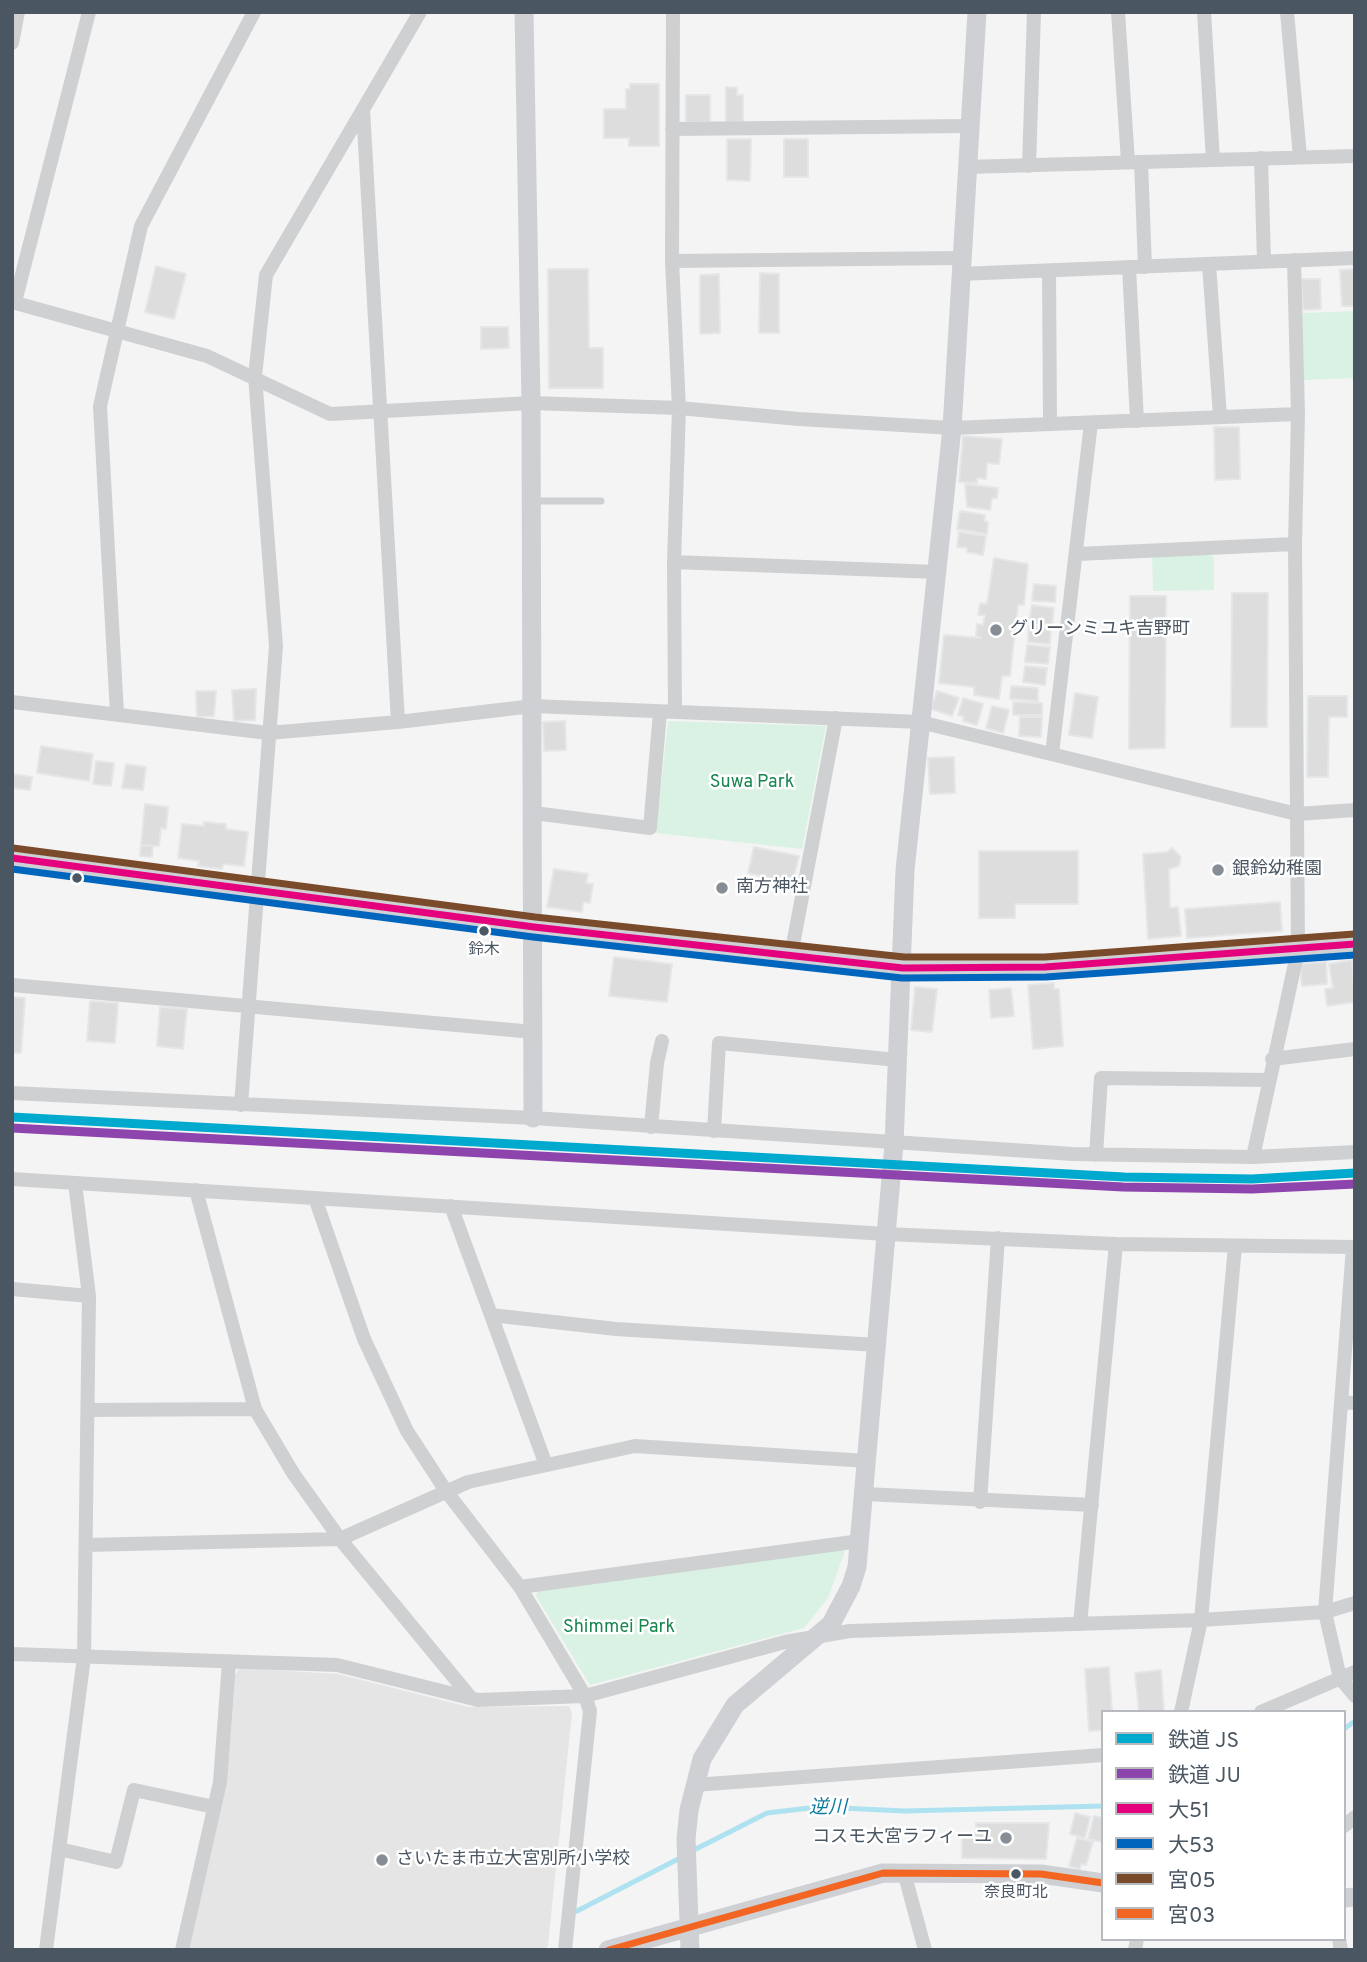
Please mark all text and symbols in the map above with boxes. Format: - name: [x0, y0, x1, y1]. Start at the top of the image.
- place label: グリーンミユキ吉野町: [1010, 619, 1190, 641]
- marker: グリーンミユキ吉野町: [988, 622, 1004, 638]
- park label: Suwa Park: [710, 772, 794, 794]
- place label: 銀鈴幼稚園: [1232, 859, 1322, 881]
- marker: 銀鈴幼稚園: [1210, 862, 1226, 878]
- unlabelled marker: [70, 871, 84, 885]
- place label: 南方神社: [736, 877, 808, 899]
- marker: 南方神社: [714, 880, 730, 896]
- marker: 鈴木: [477, 924, 491, 938]
- place label: 鈴木: [468, 941, 500, 961]
- park label: Shimmei Park: [563, 1617, 675, 1639]
- legend: [1101, 1710, 1346, 1941]
- text: 鉄道 JS: [1168, 1728, 1239, 1755]
- text: 鉄道 JU: [1168, 1763, 1241, 1790]
- water label: 逆川: [809, 1798, 847, 1820]
- text: 大51: [1168, 1798, 1210, 1825]
- place label: コスモ大宮ラフィーユ: [812, 1827, 992, 1849]
- marker: コスモ大宮ラフィーユ: [998, 1830, 1014, 1846]
- text: 大53: [1168, 1833, 1215, 1860]
- place label: さいたま市立大宮別所小学校: [396, 1849, 630, 1871]
- marker: さいたま市立大宮別所小学校: [374, 1852, 390, 1868]
- marker: 奈良町北: [1009, 1867, 1023, 1881]
- text: 宮05: [1168, 1868, 1216, 1895]
- place label: 奈良町北: [984, 1884, 1048, 1904]
- text: 宮03: [1168, 1903, 1215, 1930]

